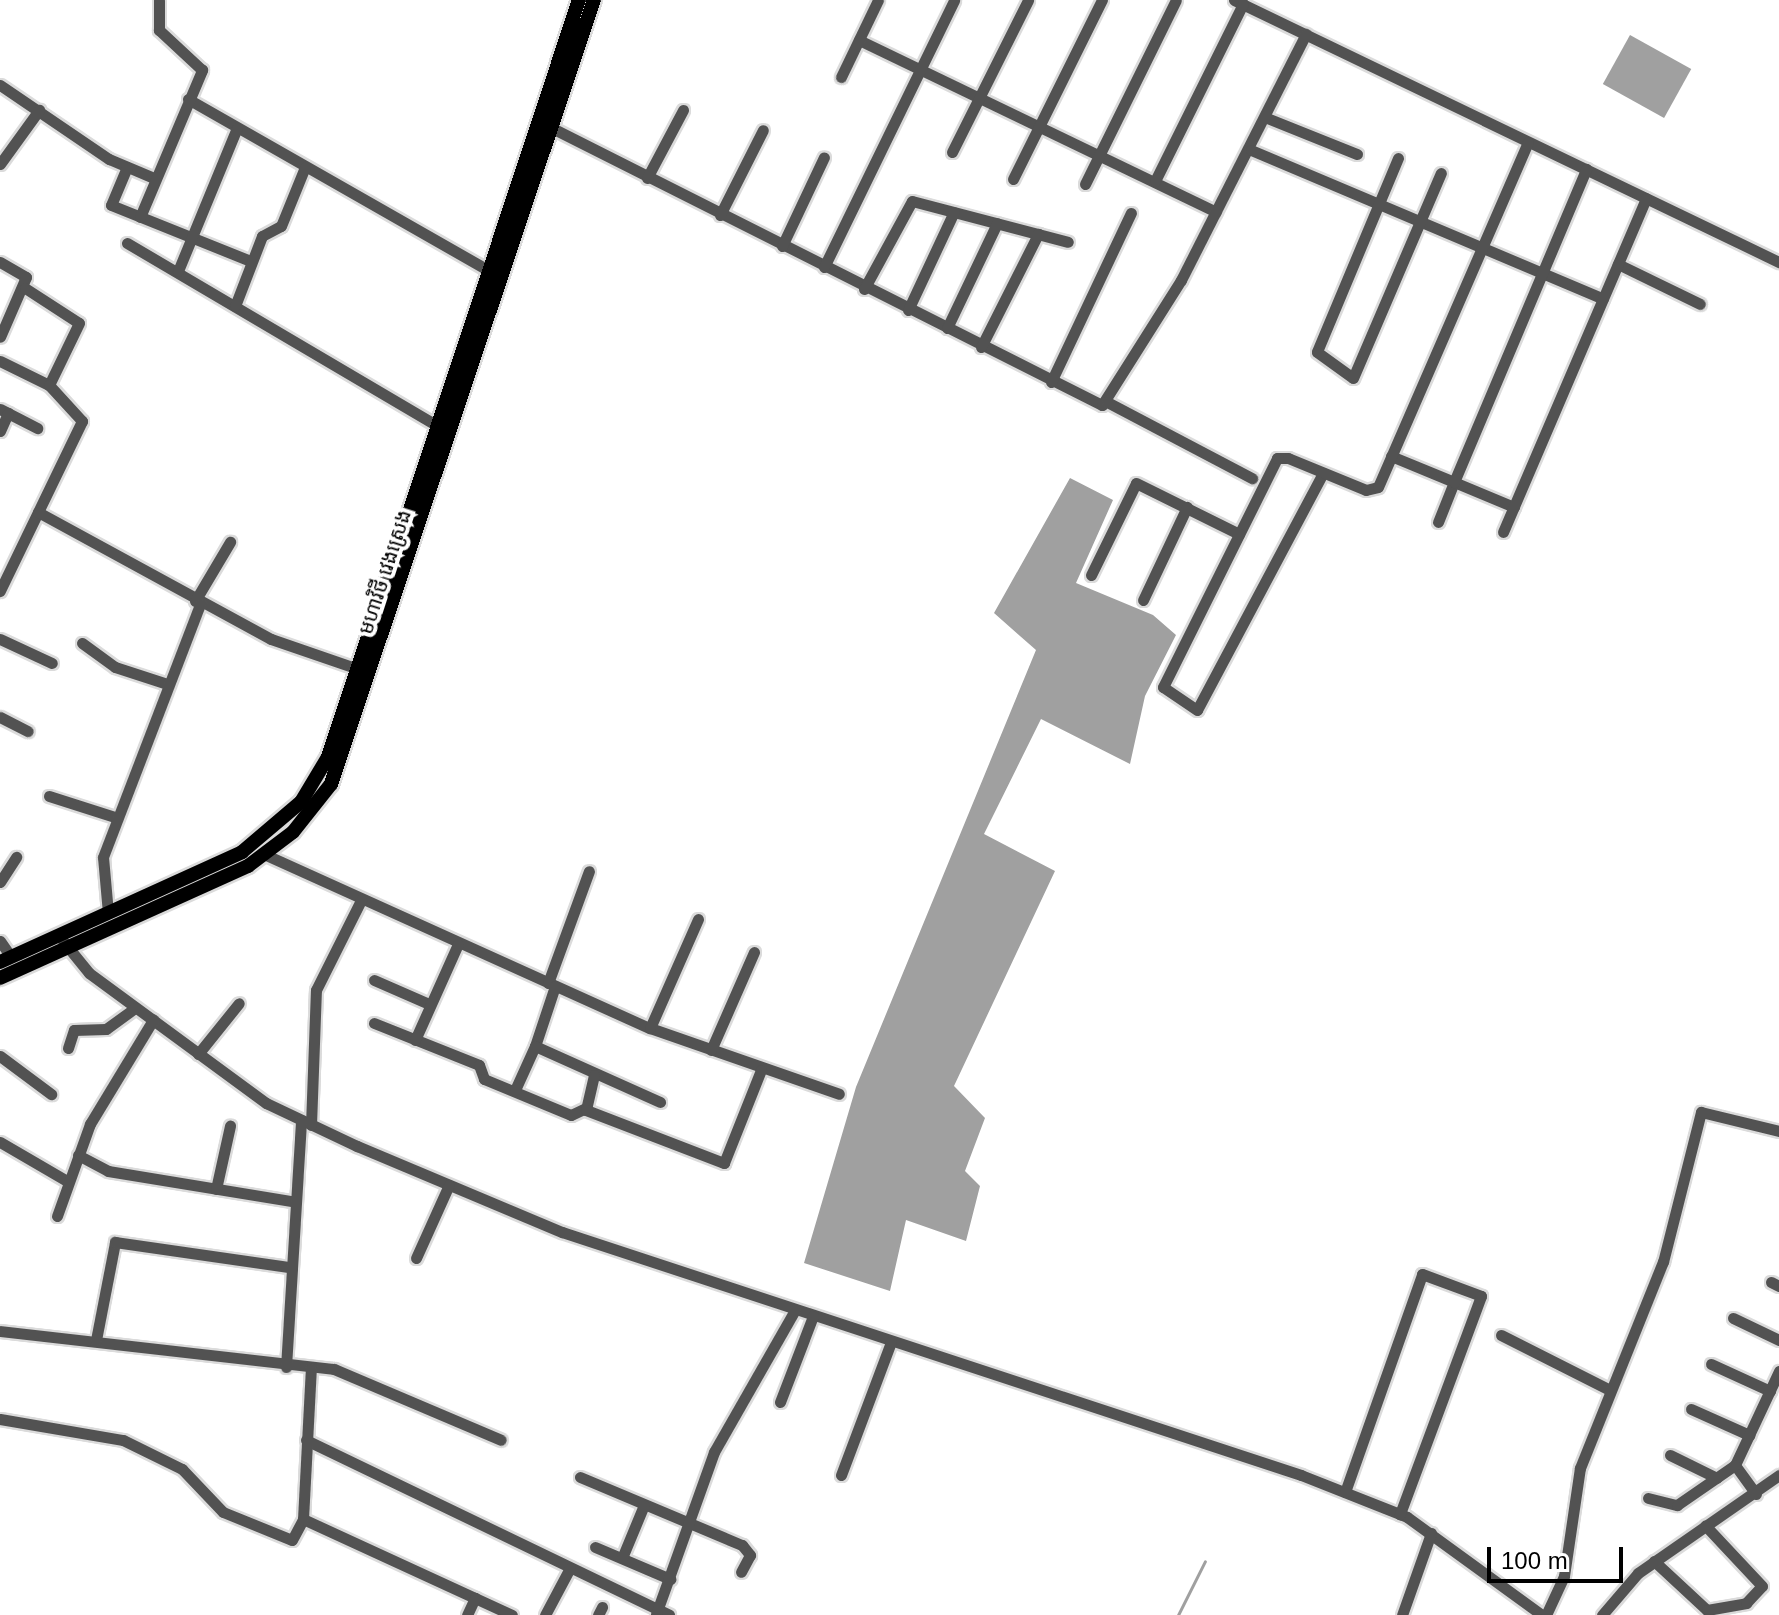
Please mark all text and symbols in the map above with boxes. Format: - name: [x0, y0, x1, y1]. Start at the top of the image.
- street label: មហាវិថី វេងស្រេង: [354, 507, 416, 637]
- scale bar: [1491, 1531, 1627, 1581]
- text: 100 m: [1501, 1547, 1568, 1574]

